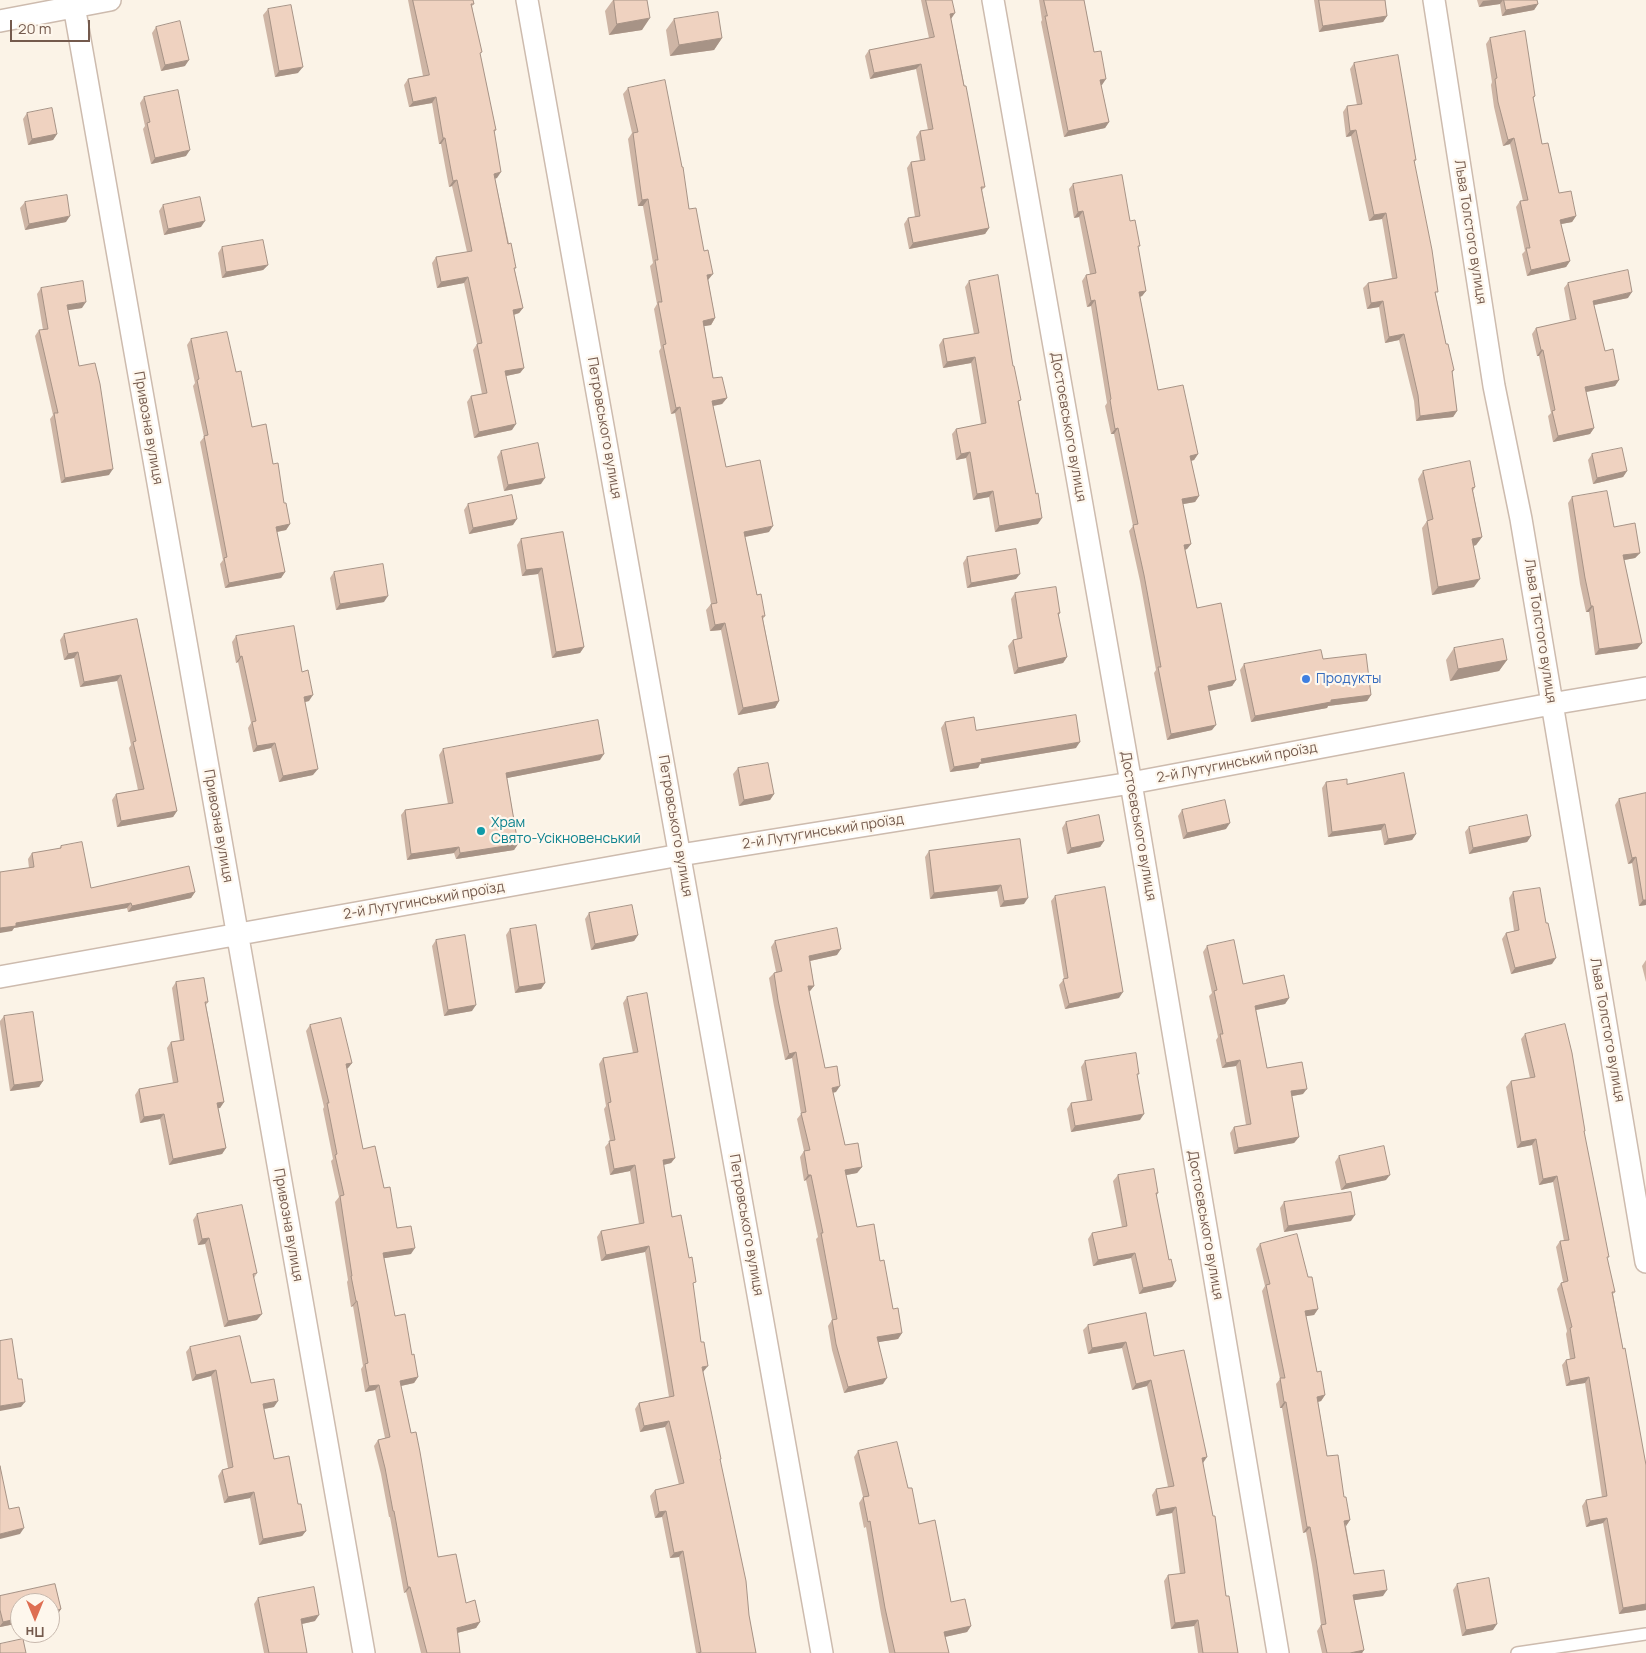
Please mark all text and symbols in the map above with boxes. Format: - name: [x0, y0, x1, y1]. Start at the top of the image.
- scale bar: [12, 10, 92, 42]
- text: 20 m: [18, 18, 51, 39]
- street label: Льва Толстого вулиця: [1450, 159, 1490, 305]
- street label: Достоєвського вулиця: [1047, 351, 1089, 503]
- street label: Петровського вулиця: [583, 356, 625, 500]
- street label: Привозна вулиця: [130, 370, 166, 486]
- street label: Льва Толстого вулиця: [1520, 558, 1560, 704]
- place label: Продукты: [1316, 671, 1381, 687]
- marker: Продукты: [1300, 673, 1312, 685]
- street label: 2-й Лутугинський проїзд: [1155, 739, 1319, 787]
- street label: Достоєвського вулиця: [1117, 750, 1159, 902]
- street label: Петровського вулиця: [654, 754, 696, 898]
- street label: Привозна вулиця: [200, 768, 236, 884]
- street label: 2-й Лутугинський проїзд: [741, 811, 905, 853]
- place label: Храм Свято-Усікновенський: [491, 815, 641, 848]
- marker: Храм Свято-Усікновенський: [475, 825, 487, 837]
- street label: 2-й Лутугинський проїзд: [342, 879, 506, 923]
- street label: Льва Толстого вулиця: [1586, 957, 1628, 1103]
- street label: Достоєвського вулиця: [1184, 1149, 1226, 1301]
- street label: Петровського вулиця: [725, 1153, 767, 1297]
- street label: Привозна вулиця: [270, 1167, 306, 1283]
- north arrow: [10, 1593, 60, 1643]
- text: Пн: [26, 1623, 44, 1642]

